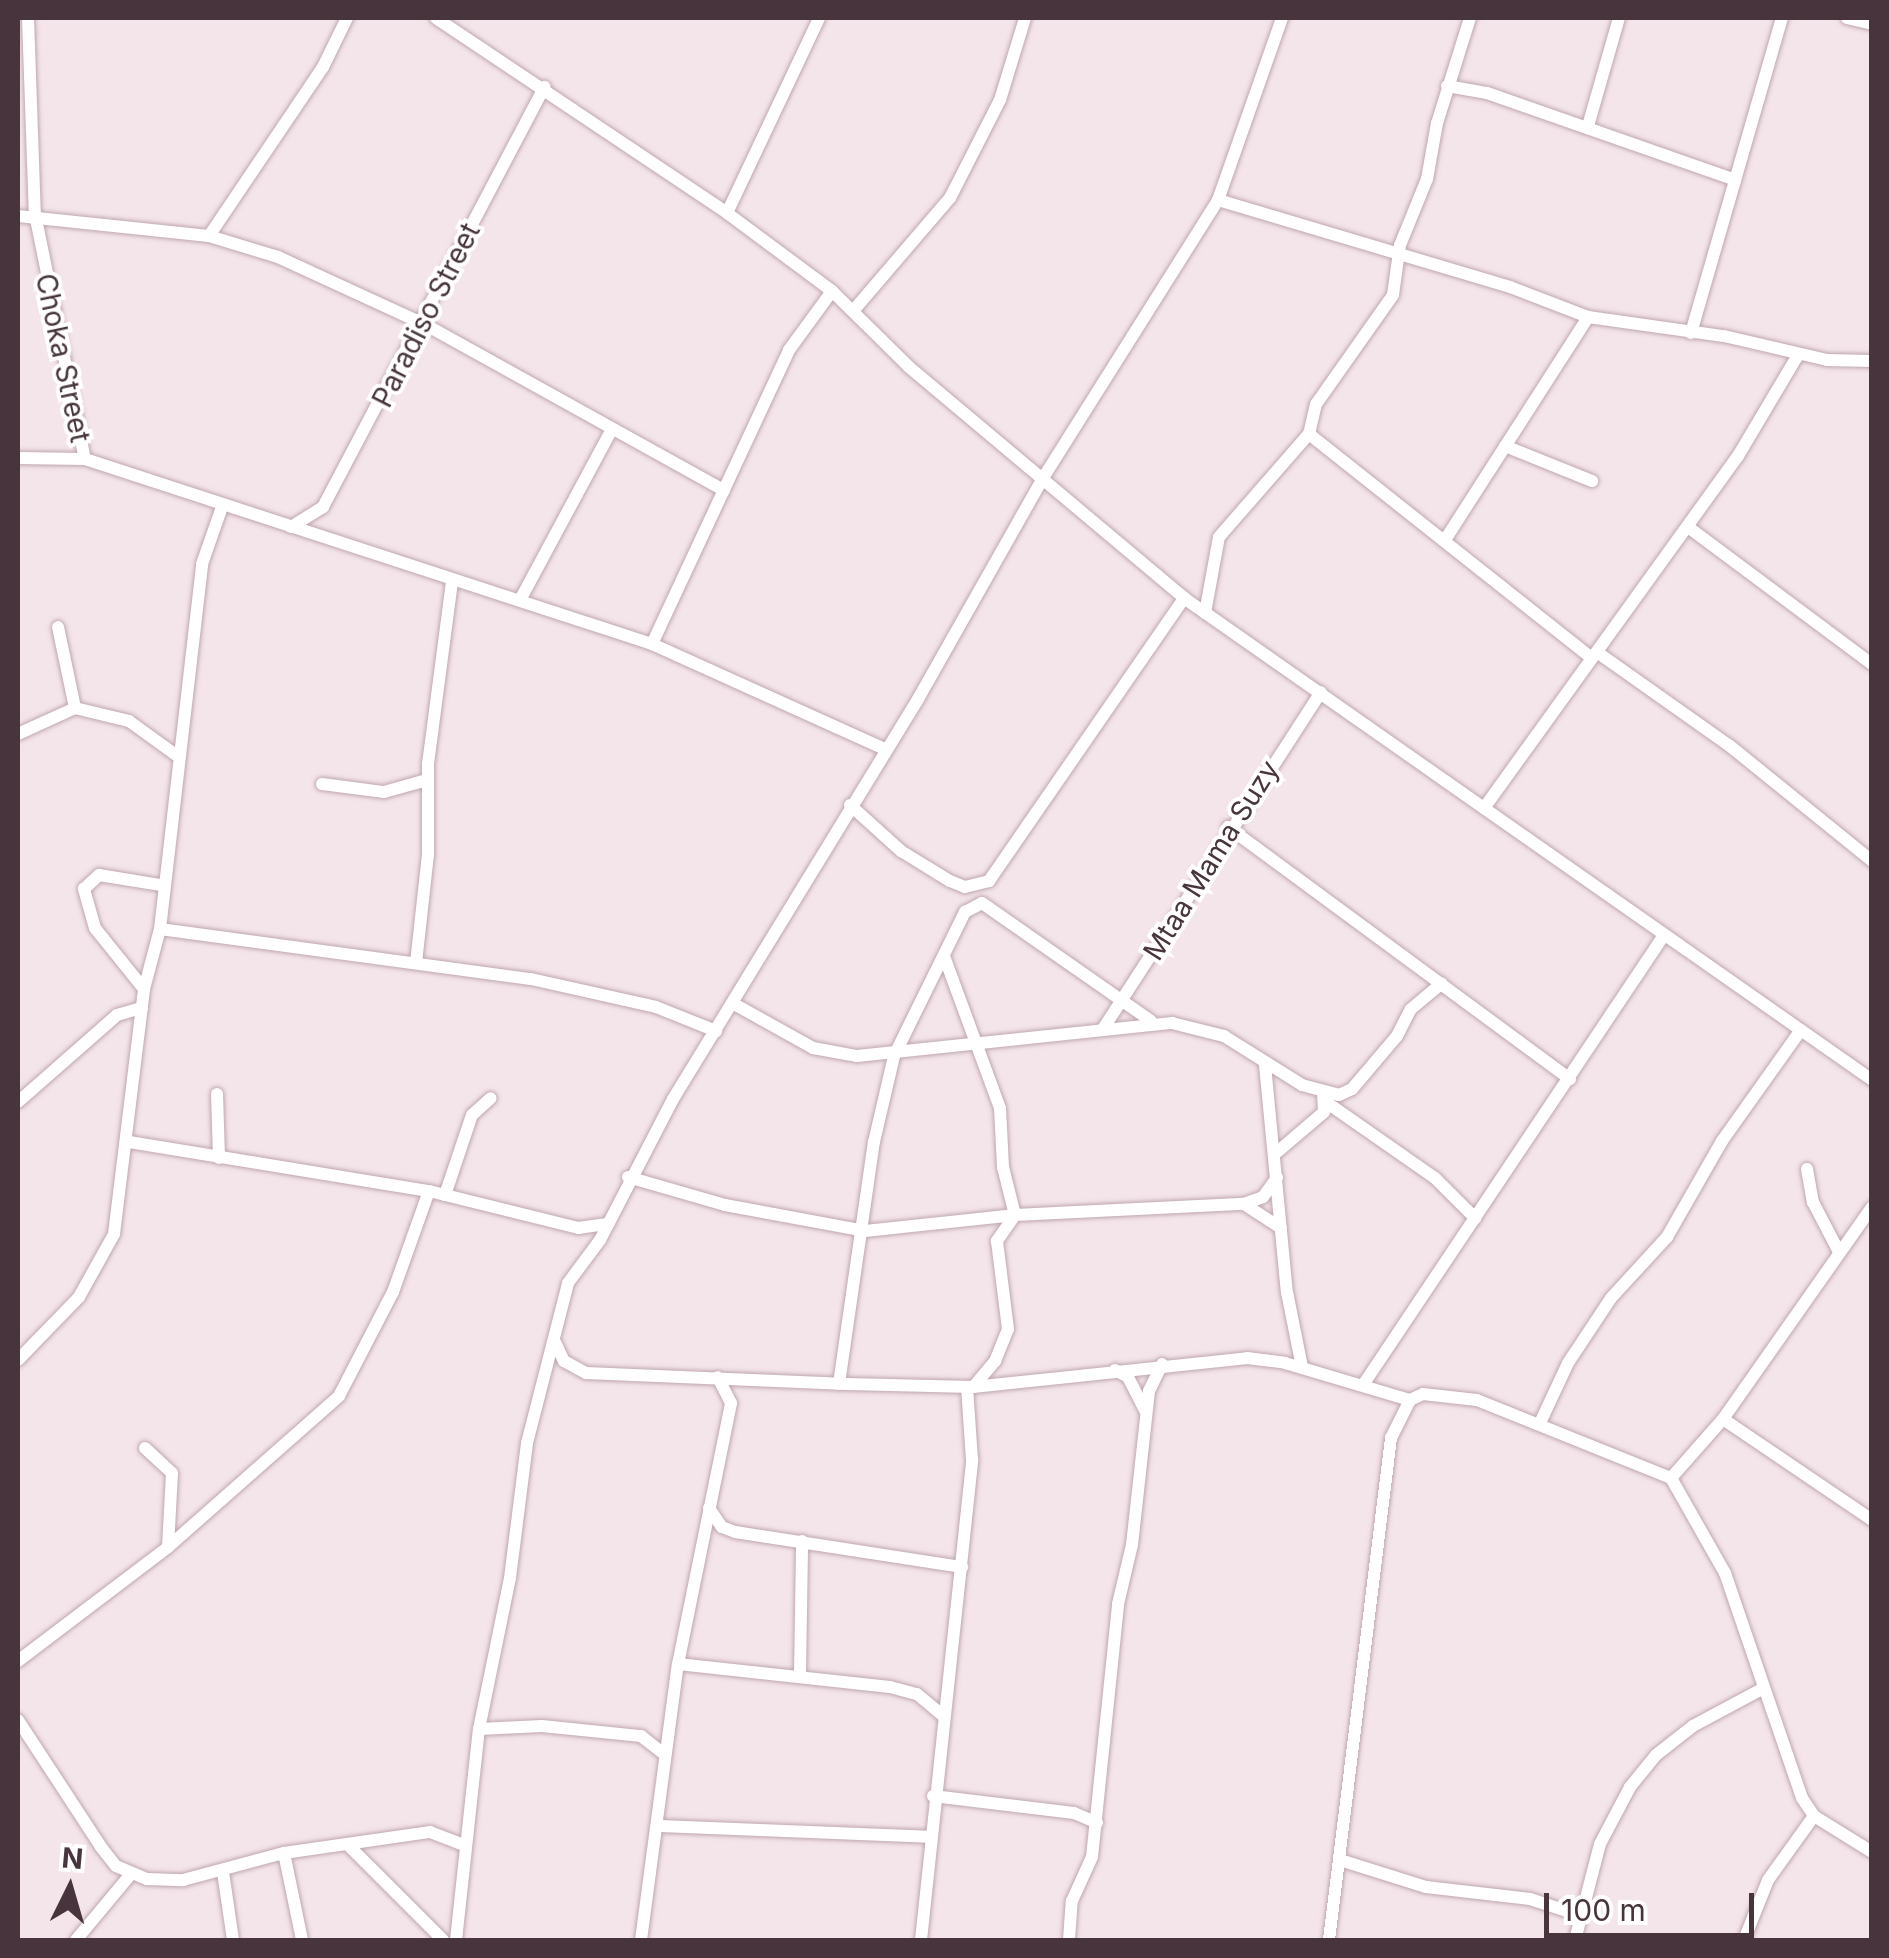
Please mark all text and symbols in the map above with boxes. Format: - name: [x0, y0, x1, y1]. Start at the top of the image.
- street label: Paradiso Street: [365, 217, 487, 413]
- street label: Choka Street: [29, 270, 97, 446]
- street label: Mtaa Mama Suzy: [1136, 754, 1286, 966]
- north arrow: [20, 1838, 120, 1938]
- text: N: [61, 1840, 85, 1876]
- scale bar: [1549, 1873, 1759, 1935]
- text: 100 m: [1561, 1892, 1646, 1928]

